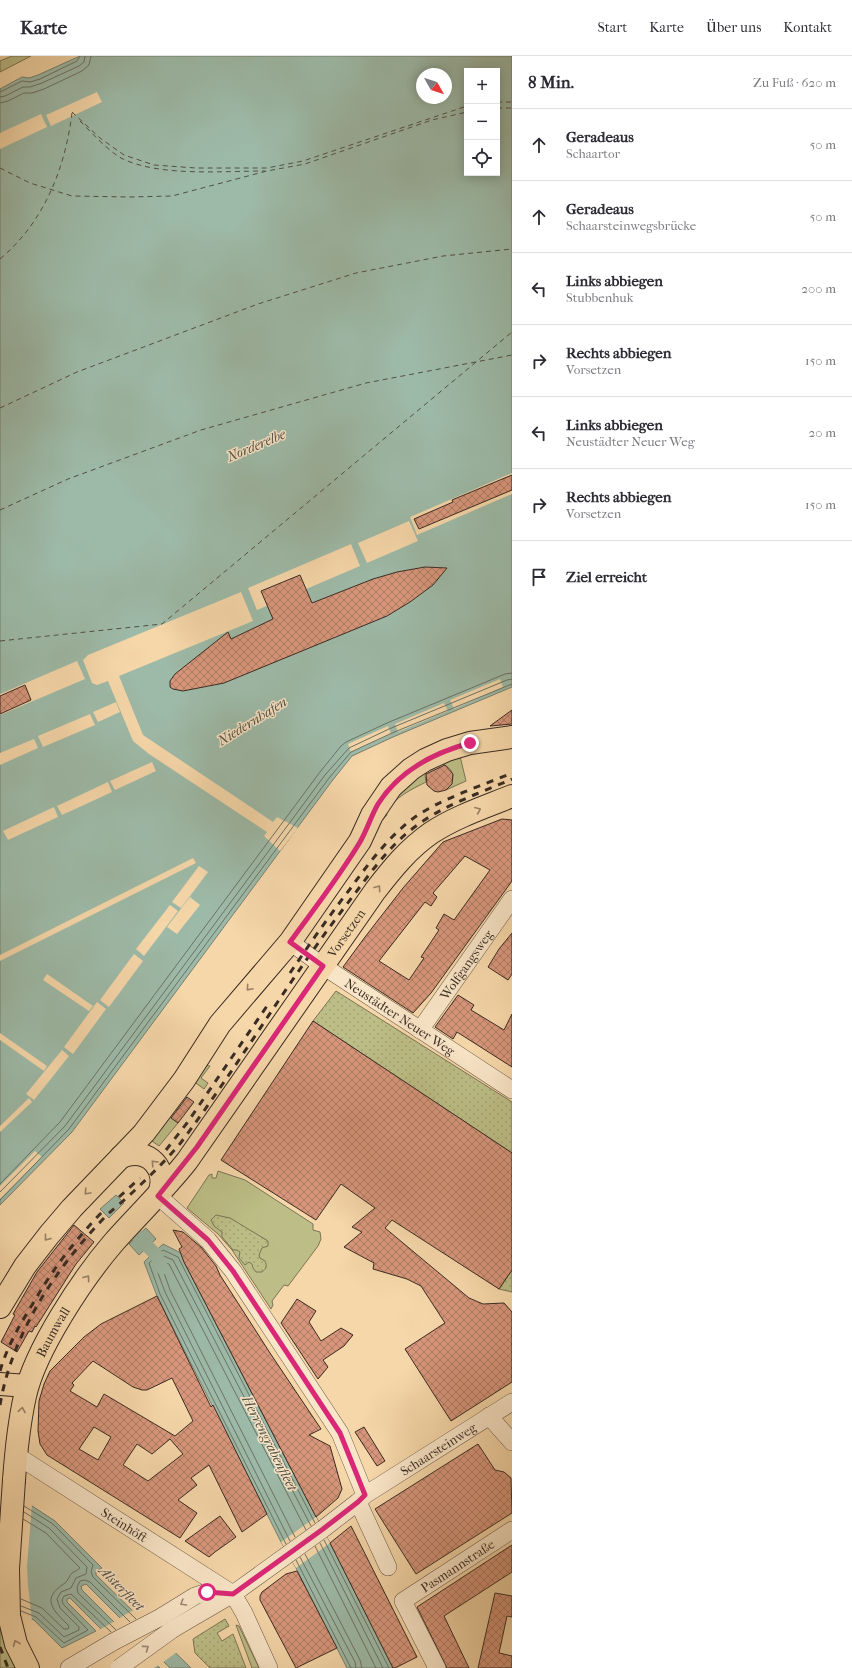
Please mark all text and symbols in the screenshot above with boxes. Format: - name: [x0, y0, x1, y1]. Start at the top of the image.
- text: Karte: [20, 17, 67, 39]
- text: Start: [598, 19, 627, 36]
- text: Karte: [649, 19, 684, 36]
- text: Über uns: [706, 19, 761, 36]
- text: Kontakt: [783, 19, 832, 36]
- north arrow: [416, 68, 452, 104]
- map controls: [464, 68, 500, 176]
- button: +: [464, 68, 500, 104]
- text: 8 Min.: [528, 72, 574, 92]
- text: Zu Fuß · 620 m: [753, 75, 836, 90]
- button: −: [464, 104, 500, 140]
- text: Geradeaus: [566, 128, 634, 146]
- icon: ahead: [528, 134, 550, 156]
- text: 50 m: [810, 137, 836, 152]
- button: locate: [464, 140, 500, 176]
- text: Schaartor: [566, 146, 620, 161]
- text: Geradeaus: [566, 200, 634, 218]
- icon: ahead: [528, 206, 550, 228]
- text: 50 m: [810, 209, 836, 224]
- text: Schaarsteinwegsbrücke: [566, 218, 696, 233]
- text: Links abbiegen: [566, 272, 663, 290]
- icon: left: [528, 278, 550, 300]
- text: 200 m: [801, 281, 836, 296]
- text: Stubbenhuk: [566, 290, 633, 305]
- text: Rechts abbiegen: [566, 344, 671, 362]
- icon: right: [528, 350, 550, 372]
- text: 150 m: [805, 353, 836, 368]
- text: Vorsetzen: [566, 362, 621, 377]
- text: Links abbiegen: [566, 416, 663, 434]
- icon: left: [528, 422, 550, 444]
- water label: Norderelbe: [223, 425, 288, 466]
- text: 20 m: [809, 425, 836, 440]
- text: Neustädter Neuer Weg: [566, 434, 695, 449]
- text: Rechts abbiegen: [566, 488, 671, 506]
- icon: right: [528, 494, 550, 516]
- text: 150 m: [805, 497, 836, 512]
- text: Vorsetzen: [566, 506, 621, 521]
- icon: arrive: [528, 566, 550, 588]
- text: Ziel erreicht: [566, 568, 647, 586]
- water label: Niedernhafen: [214, 693, 290, 750]
- route end: [461, 734, 479, 752]
- one-way arrow: [474, 807, 482, 815]
- one-way arrow: [373, 886, 380, 893]
- street label: Vorsetzen: [324, 906, 369, 961]
- street label: Wolfgangsweg: [436, 926, 496, 1003]
- street label: Neustädter Neuer Weg: [342, 975, 459, 1059]
- one-way arrow: [247, 984, 254, 991]
- one-way arrow: [151, 1160, 158, 1168]
- one-way arrow: [84, 1187, 91, 1195]
- one-way arrow: [44, 1234, 51, 1241]
- one-way arrow: [82, 1275, 89, 1282]
- street label: Baumwall: [33, 1304, 73, 1360]
- water label: Herrengrabenfleet: [238, 1392, 301, 1494]
- one-way arrow: [17, 1407, 26, 1413]
- street label: Schaarsteinweg: [397, 1419, 480, 1479]
- street label: Steinhöft: [98, 1505, 151, 1546]
- street label: Pasmannstraße: [418, 1536, 498, 1596]
- water label: Alsterfleet: [94, 1561, 148, 1615]
- route start: [198, 1583, 216, 1601]
- one-way arrow: [180, 1599, 187, 1606]
- one-way arrow: [13, 1639, 21, 1647]
- one-way arrow: [142, 1645, 149, 1653]

